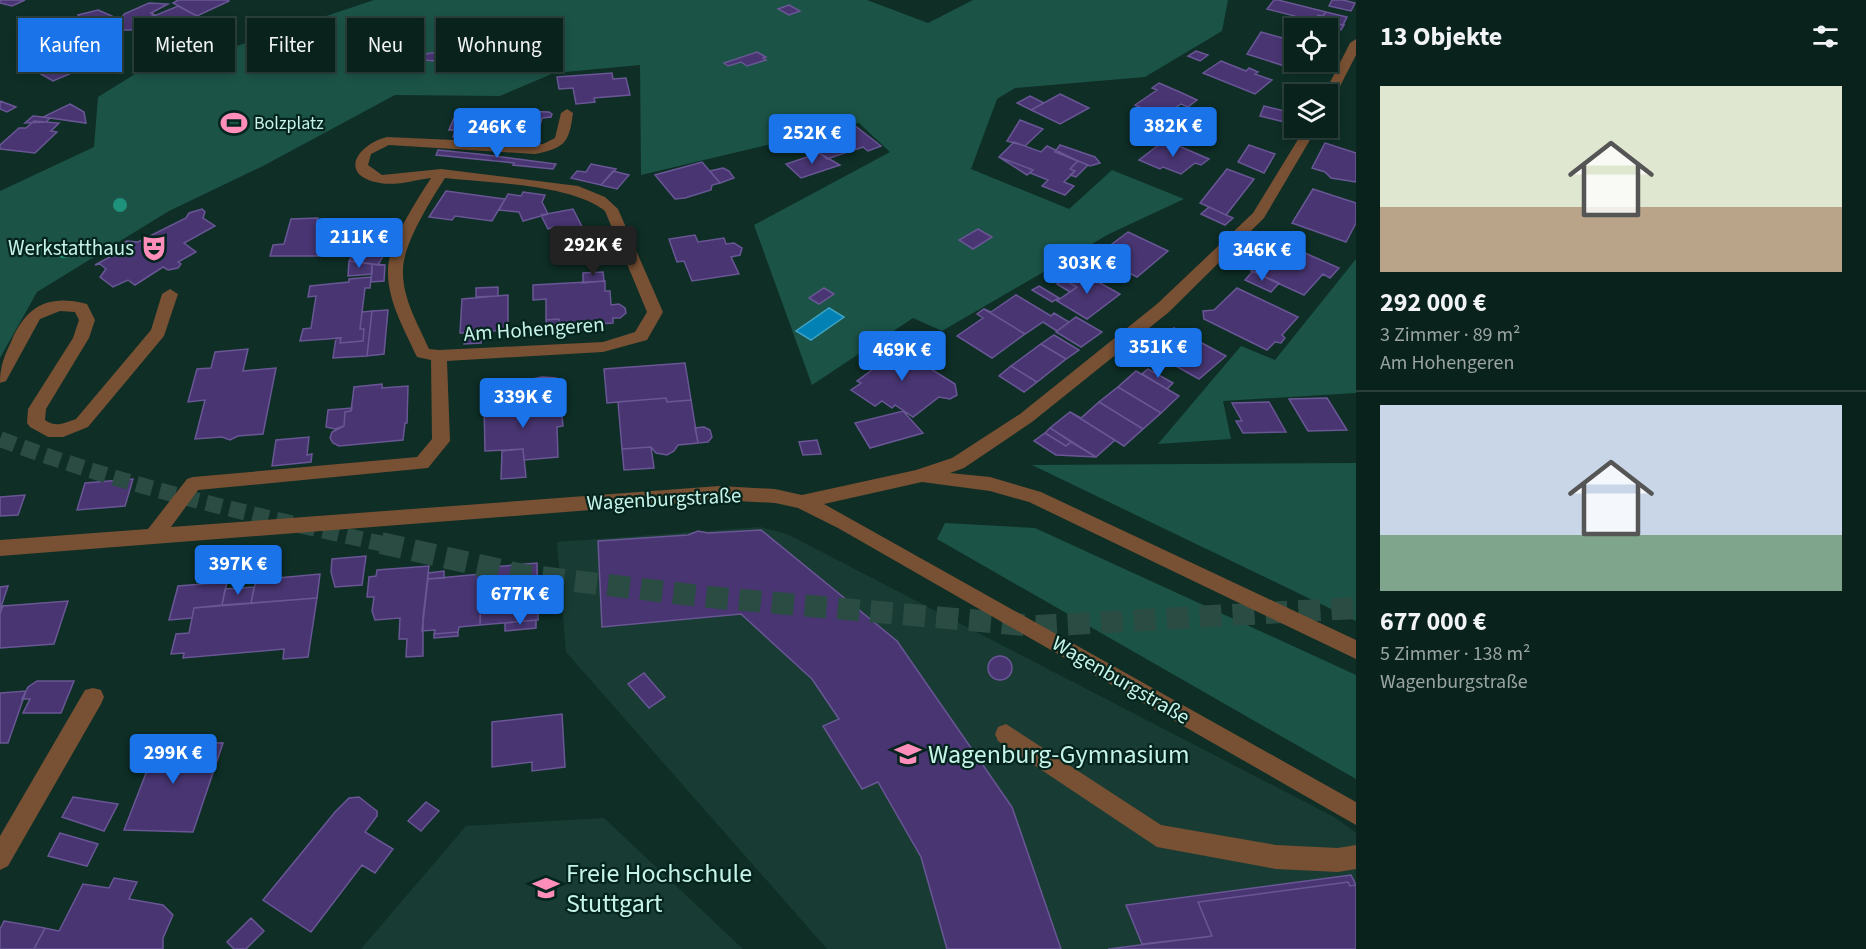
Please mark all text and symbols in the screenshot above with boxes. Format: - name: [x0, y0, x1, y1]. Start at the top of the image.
- chip: Kaufen: [18, 18, 122, 72]
- chip: Mieten: [134, 18, 235, 72]
- chip: Filter: [247, 18, 335, 72]
- chip: Neu: [347, 18, 424, 72]
- chip: Wohnung: [436, 18, 563, 72]
- map controls: [1284, 18, 1338, 138]
- button: locate: [1284, 18, 1338, 72]
- text: 13 Objekte: [1380, 18, 1502, 55]
- icon: filters: [1809, 20, 1842, 53]
- button: layers: [1284, 84, 1338, 138]
- pin: 382K €: [1124, 107, 1222, 158]
- sports icon: Bolzplatz: [219, 108, 249, 138]
- pin: 246K €: [448, 108, 546, 159]
- place label: Bolzplatz: [254, 111, 324, 136]
- text: 382K €: [1144, 112, 1202, 140]
- text: 246K €: [468, 113, 526, 141]
- pin: 252K €: [763, 114, 861, 165]
- text: 252K €: [783, 119, 841, 147]
- icon: home: [1557, 125, 1665, 233]
- pin: 211K €: [310, 218, 408, 269]
- text: 211K €: [330, 223, 388, 251]
- pin: 292K €: [544, 226, 642, 277]
- text: 292K €: [564, 231, 622, 259]
- pin: 346K €: [1213, 231, 1311, 282]
- place label: Werkstatthaus: [8, 233, 134, 263]
- theatre icon: Werkstatthaus: [139, 233, 169, 263]
- text: 346K €: [1233, 236, 1291, 264]
- pin: 303K €: [1038, 244, 1136, 295]
- text: 303K €: [1058, 249, 1116, 277]
- text: 292 000 €: [1380, 284, 1487, 321]
- street label: Am Hohengeren: [463, 309, 605, 349]
- text: 3 Zimmer · 89 m²: [1380, 321, 1520, 349]
- pin: 351K €: [1109, 328, 1207, 379]
- pin: 469K €: [853, 331, 951, 382]
- text: 351K €: [1129, 333, 1187, 361]
- text: 469K €: [873, 336, 931, 364]
- text: Am Hohengeren: [1380, 349, 1514, 377]
- pin: 339K €: [474, 378, 572, 429]
- text: 339K €: [494, 383, 552, 411]
- icon: home: [1557, 444, 1665, 552]
- street label: Wagenburgstraße: [586, 480, 742, 518]
- pin: 397K €: [189, 545, 287, 596]
- text: 397K €: [209, 550, 267, 578]
- pin: 677K €: [471, 575, 569, 626]
- text: 677K €: [491, 580, 549, 608]
- text: 677 000 €: [1380, 603, 1487, 640]
- street label: Wagenburgstraße: [1046, 628, 1196, 732]
- text: 5 Zimmer · 138 m²: [1380, 640, 1530, 668]
- text: Wagenburgstraße: [1380, 668, 1528, 696]
- pin: 299K €: [124, 734, 222, 785]
- place label: Wagenburg-Gymnasium: [928, 736, 1190, 773]
- text: 299K €: [144, 739, 202, 767]
- school or university icon: Wagenburg-Gymnasium: [893, 739, 923, 769]
- place label: Freie Hochschule Stuttgart: [566, 855, 752, 922]
- school or university icon: Freie Hochschule Stuttgart: [531, 873, 561, 903]

